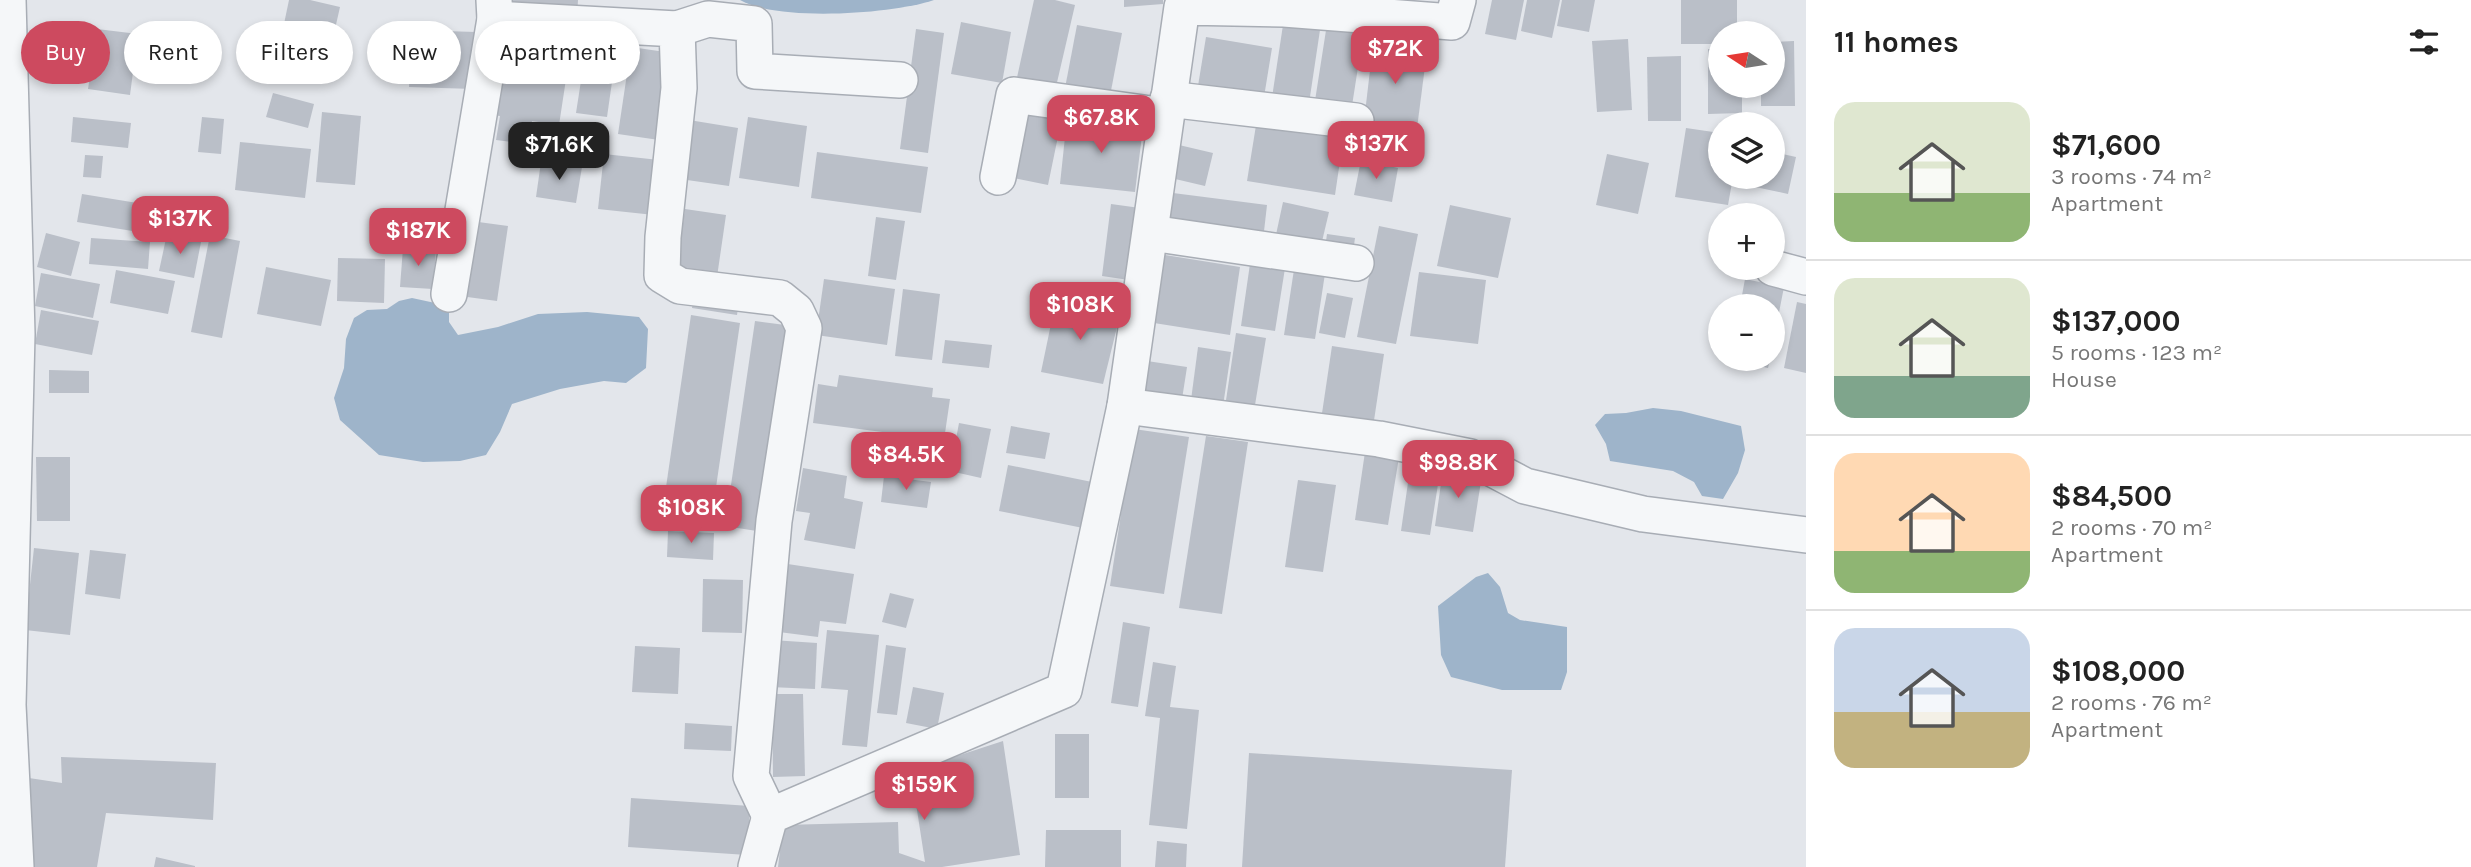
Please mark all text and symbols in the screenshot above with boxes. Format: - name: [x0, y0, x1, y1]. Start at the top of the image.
- chip: Buy: [21, 21, 110, 84]
- chip: Rent: [124, 21, 222, 84]
- chip: Filters: [236, 21, 353, 84]
- chip: New: [367, 21, 461, 84]
- chip: Apartment: [475, 21, 640, 84]
- north arrow: [1708, 21, 1785, 98]
- map controls: [1708, 21, 1785, 371]
- icon: filters: [2405, 23, 2443, 61]
- text: 11 homes: [1834, 24, 1959, 60]
- pin: $72K: [1354, 27, 1436, 86]
- text: $72K: [1367, 35, 1423, 62]
- pin: $67.8K: [1044, 96, 1158, 155]
- text: $67.8K: [1063, 104, 1139, 131]
- button: layers: [1708, 112, 1785, 189]
- pin: $71.6K: [502, 122, 616, 182]
- pin: $137K: [1327, 122, 1425, 181]
- text: $71,600: [2051, 127, 2161, 163]
- text: $137K: [1344, 130, 1408, 157]
- icon: home: [1890, 130, 1974, 214]
- text: $71.6K: [524, 131, 594, 158]
- text: 3 rooms · 74 m²: [2051, 163, 2212, 190]
- text: Apartment: [2051, 190, 2163, 217]
- pin: $137K: [131, 196, 229, 256]
- button: +: [1708, 203, 1785, 280]
- text: $137K: [148, 205, 212, 232]
- pin: $187K: [369, 208, 467, 268]
- text: $187K: [385, 217, 451, 244]
- pin: $108K: [1031, 282, 1129, 342]
- text: $108K: [1046, 291, 1114, 318]
- button: −: [1708, 294, 1785, 371]
- text: $137,000: [2051, 303, 2180, 339]
- icon: home: [1890, 306, 1974, 390]
- text: 5 rooms · 123 m²: [2051, 339, 2222, 366]
- text: House: [2051, 366, 2117, 393]
- pin: $84.5K: [849, 433, 963, 492]
- pin: $98.8K: [1401, 440, 1515, 500]
- text: $84.5K: [867, 441, 945, 468]
- text: $98.8K: [1418, 449, 1498, 476]
- text: $84,500: [2051, 478, 2172, 514]
- icon: home: [1890, 481, 1974, 565]
- pin: $108K: [642, 486, 740, 545]
- text: $108K: [657, 494, 725, 521]
- text: 2 rooms · 70 m²: [2051, 514, 2213, 541]
- text: Apartment: [2051, 541, 2163, 568]
- text: $108,000: [2051, 653, 2185, 689]
- icon: home: [1890, 656, 1974, 740]
- text: 2 rooms · 76 m²: [2051, 689, 2212, 716]
- text: Apartment: [2051, 716, 2163, 743]
- pin: $159K: [875, 762, 973, 822]
- text: $159K: [891, 771, 957, 798]

